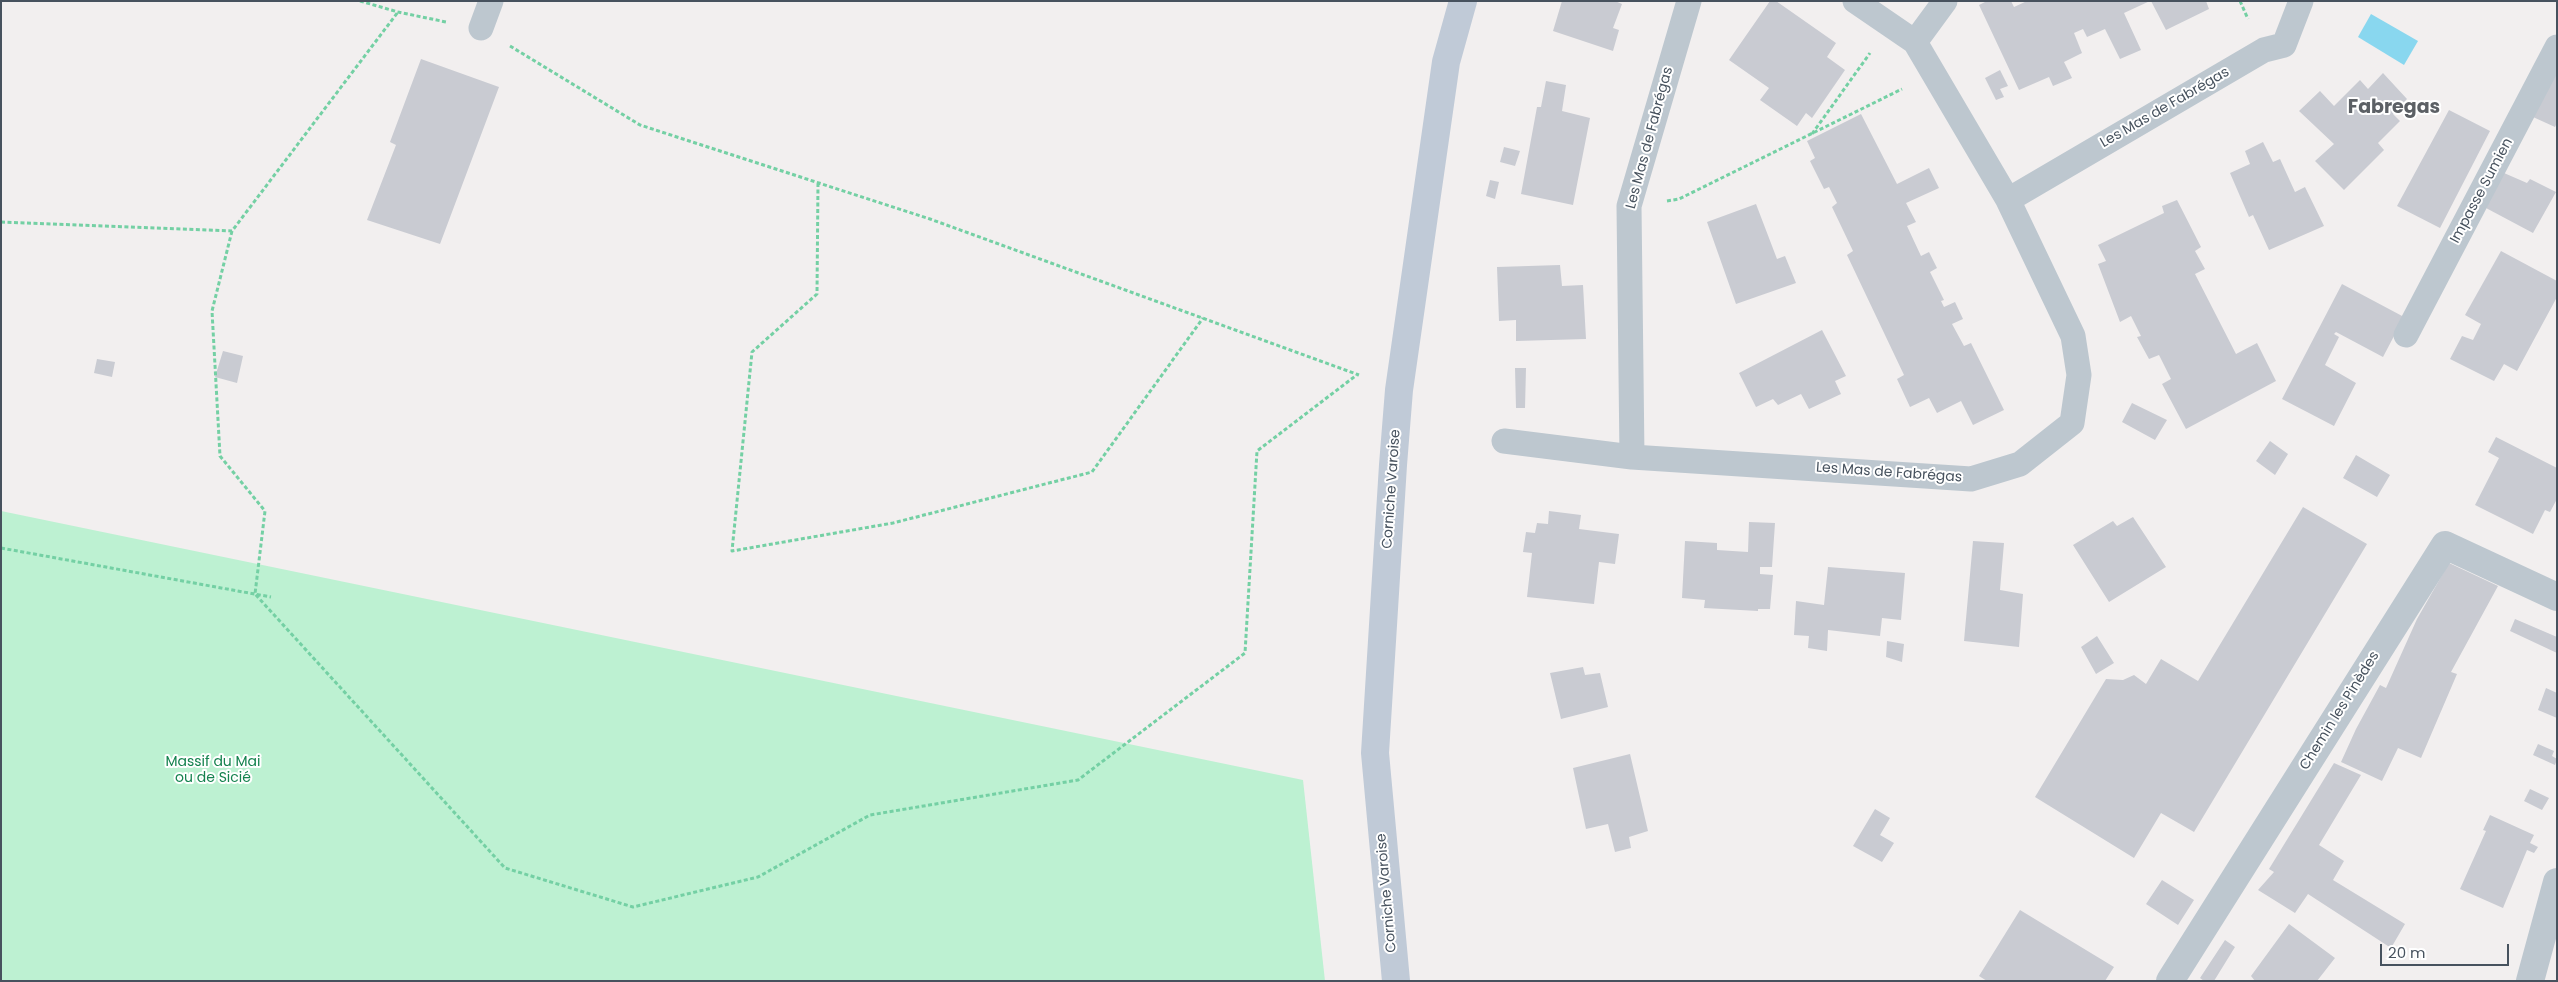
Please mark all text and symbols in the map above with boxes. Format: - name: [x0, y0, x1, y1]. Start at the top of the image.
- street label: Les Mas de Fabrégas: [2097, 64, 2233, 152]
- street label: Les Mas de Fabrégas: [1623, 65, 1677, 211]
- district label: Fabregas: [2348, 97, 2440, 119]
- street label: Impasse Sumien: [2447, 136, 2517, 246]
- street label: Corniche Varoise: [1379, 429, 1405, 549]
- street label: Les Mas de Fabrégas: [1815, 460, 1963, 486]
- street label: Chemin les Pinèdes: [2297, 649, 2383, 773]
- park label: Massif du Mai ou de Sicié: [165, 754, 261, 786]
- street label: Corniche Varoise: [1373, 833, 1401, 953]
- scale bar: [2383, 934, 2512, 966]
- text: 20 m: [2388, 942, 2426, 963]

